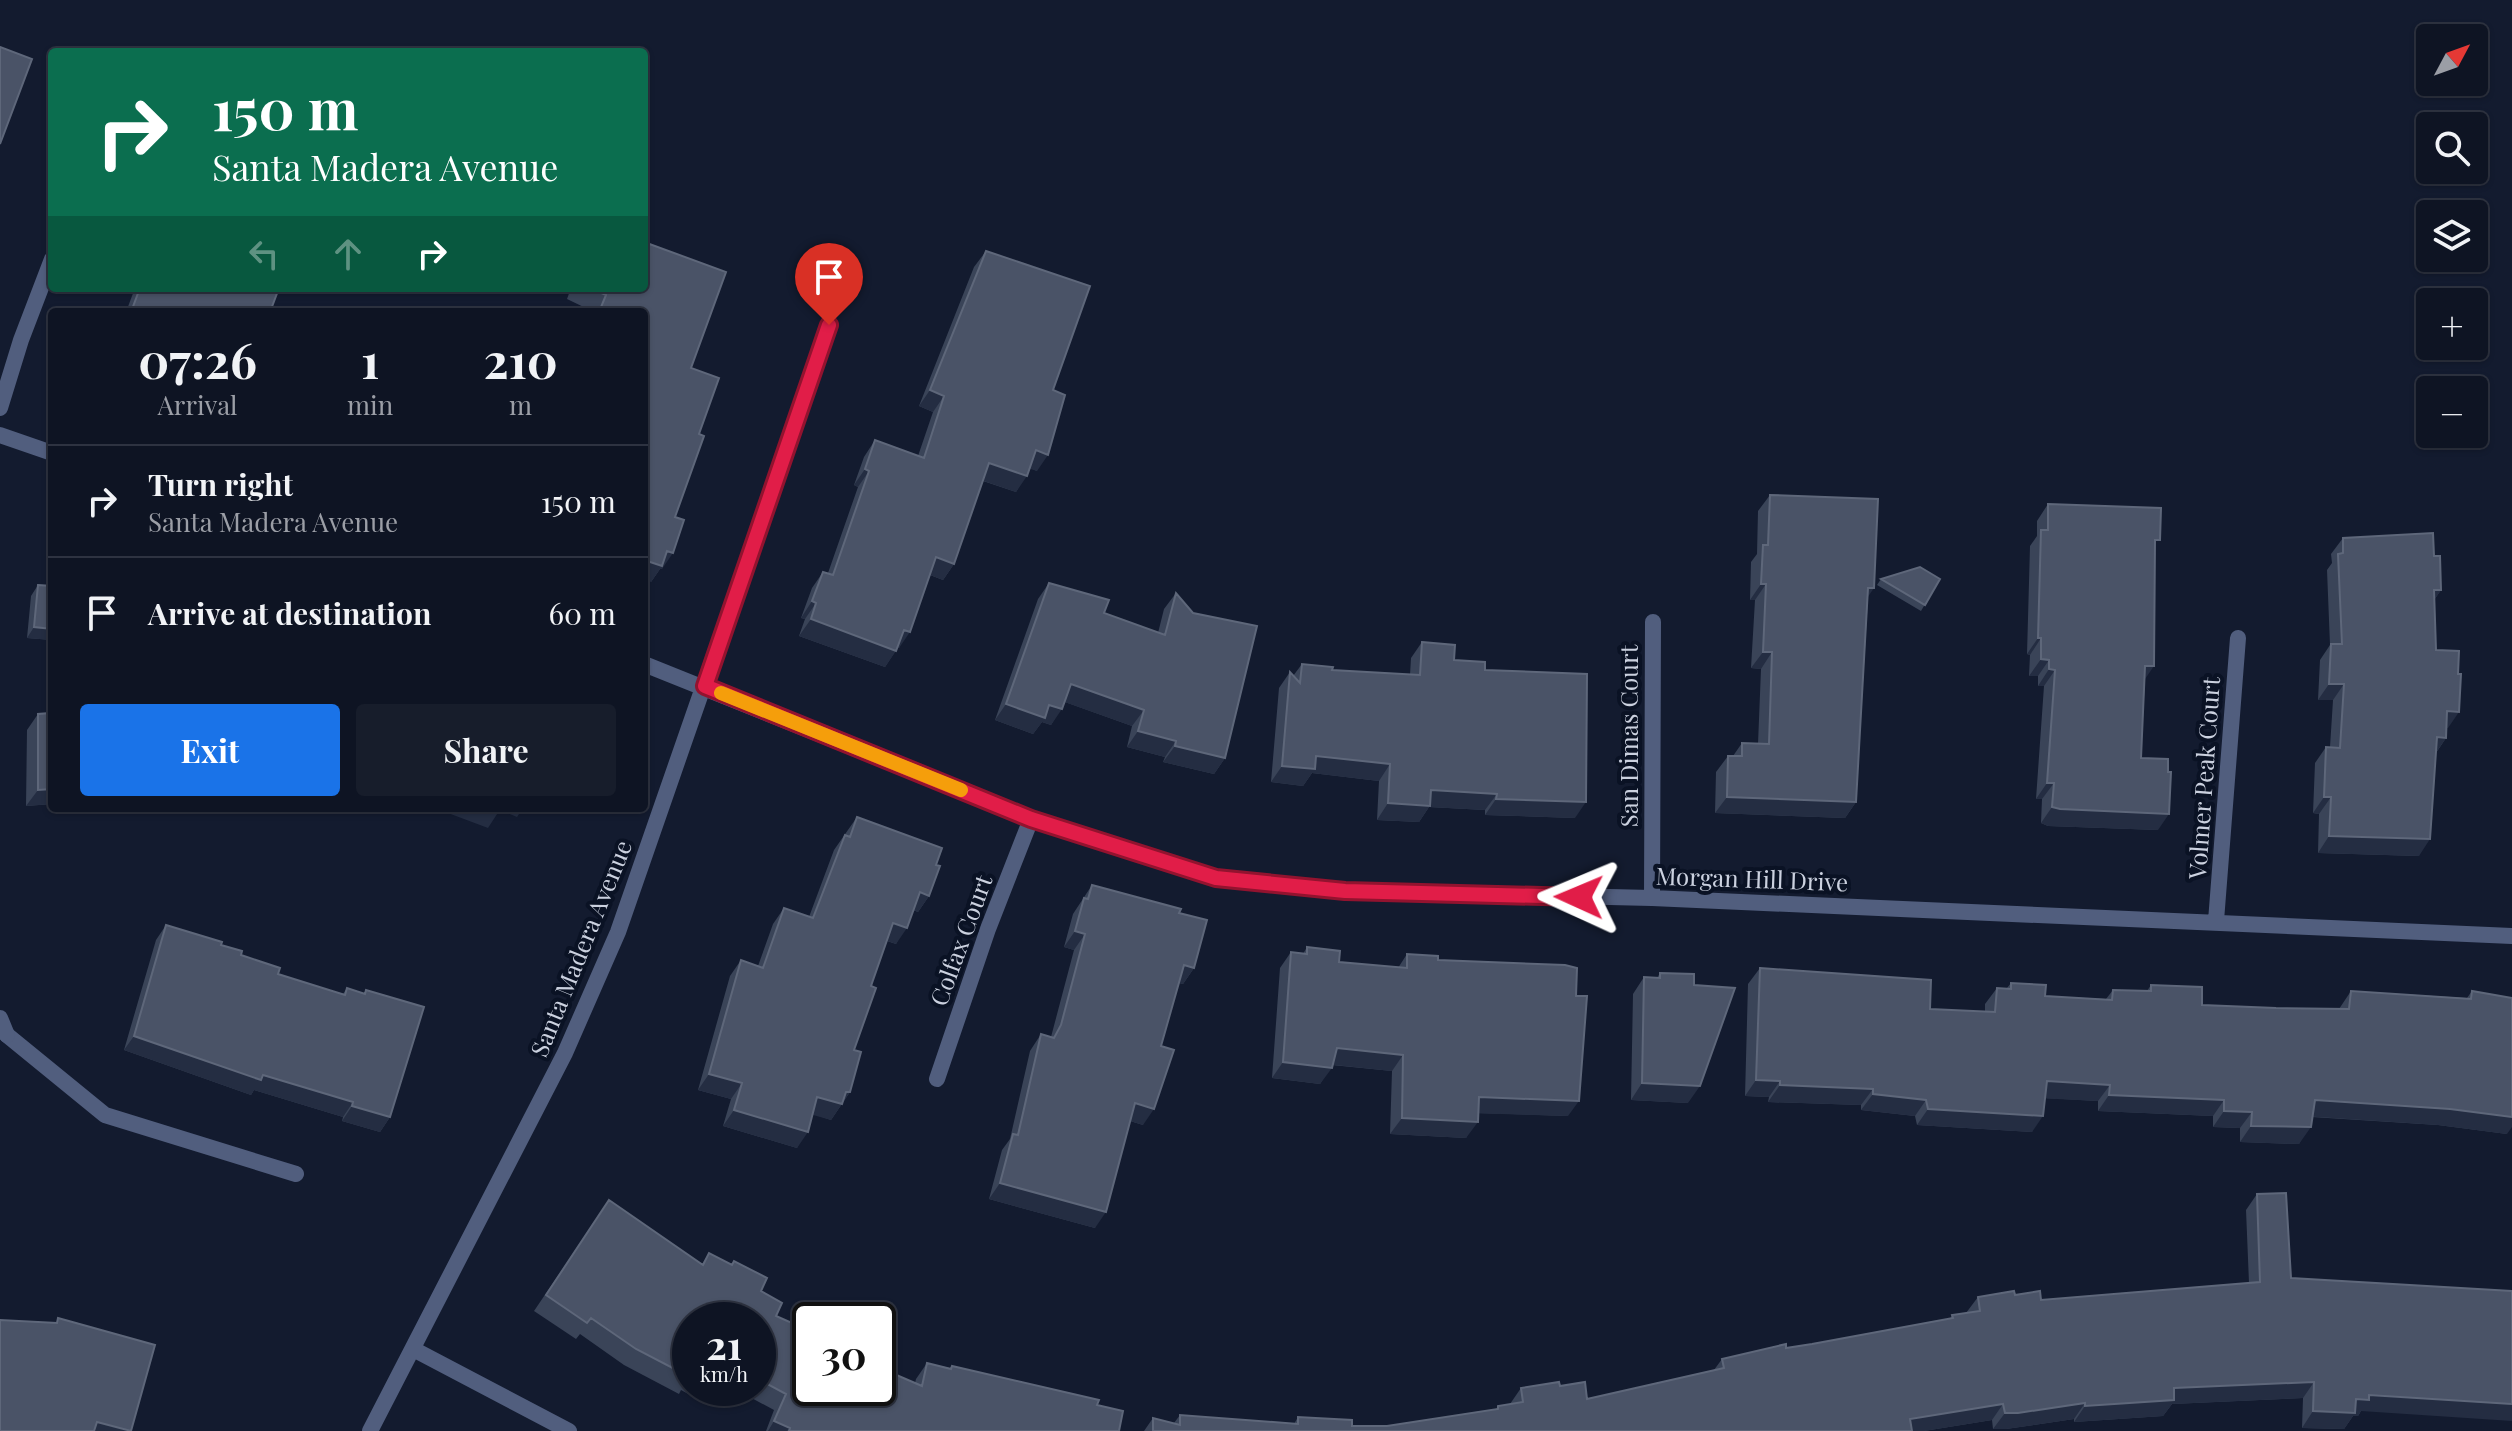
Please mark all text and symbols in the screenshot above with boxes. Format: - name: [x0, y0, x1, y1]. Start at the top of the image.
- north arrow: [2416, 24, 2488, 96]
- map controls: [2416, 24, 2488, 448]
- text: 150 m: [212, 70, 358, 145]
- icon: right: [80, 80, 184, 184]
- button: search: [2416, 112, 2488, 184]
- text: Santa Madera Avenue: [212, 142, 558, 190]
- button: layers: [2416, 200, 2488, 272]
- icon: left: [242, 232, 286, 276]
- icon: ahead: [326, 232, 370, 276]
- icon: right: [410, 232, 454, 276]
- pin: [795, 243, 863, 325]
- icon: arrive: [807, 255, 851, 299]
- button: +: [2416, 288, 2488, 360]
- text: 07:26: [138, 327, 257, 391]
- text: 1: [361, 327, 379, 391]
- text: 210: [483, 327, 558, 391]
- button: −: [2416, 376, 2488, 448]
- text: Arrival: [157, 387, 238, 422]
- text: min: [347, 387, 393, 422]
- text: m: [509, 387, 532, 422]
- text: Turn right: [148, 464, 293, 504]
- icon: right: [80, 479, 124, 523]
- text: 150 m: [541, 481, 616, 521]
- text: Santa Madera Avenue: [148, 504, 398, 539]
- icon: arrive: [80, 591, 124, 635]
- text: Arrive at destination: [148, 593, 431, 633]
- text: 60 m: [548, 593, 616, 633]
- street label: San Dimas Court: [1612, 644, 1644, 827]
- street label: Volmer Peak Court: [2180, 675, 2226, 881]
- button: Exit: [80, 704, 340, 796]
- button: Share: [356, 704, 616, 796]
- street label: Santa Madera Avenue: [522, 835, 638, 1061]
- position arrow: [1537, 855, 1621, 939]
- street label: Morgan Hill Drive: [1655, 859, 1849, 897]
- street label: Colfax Court: [922, 870, 999, 1010]
- speed limit sign: 30: [792, 1302, 896, 1406]
- text: 21: [706, 1317, 742, 1370]
- text: km/h: [700, 1360, 748, 1387]

